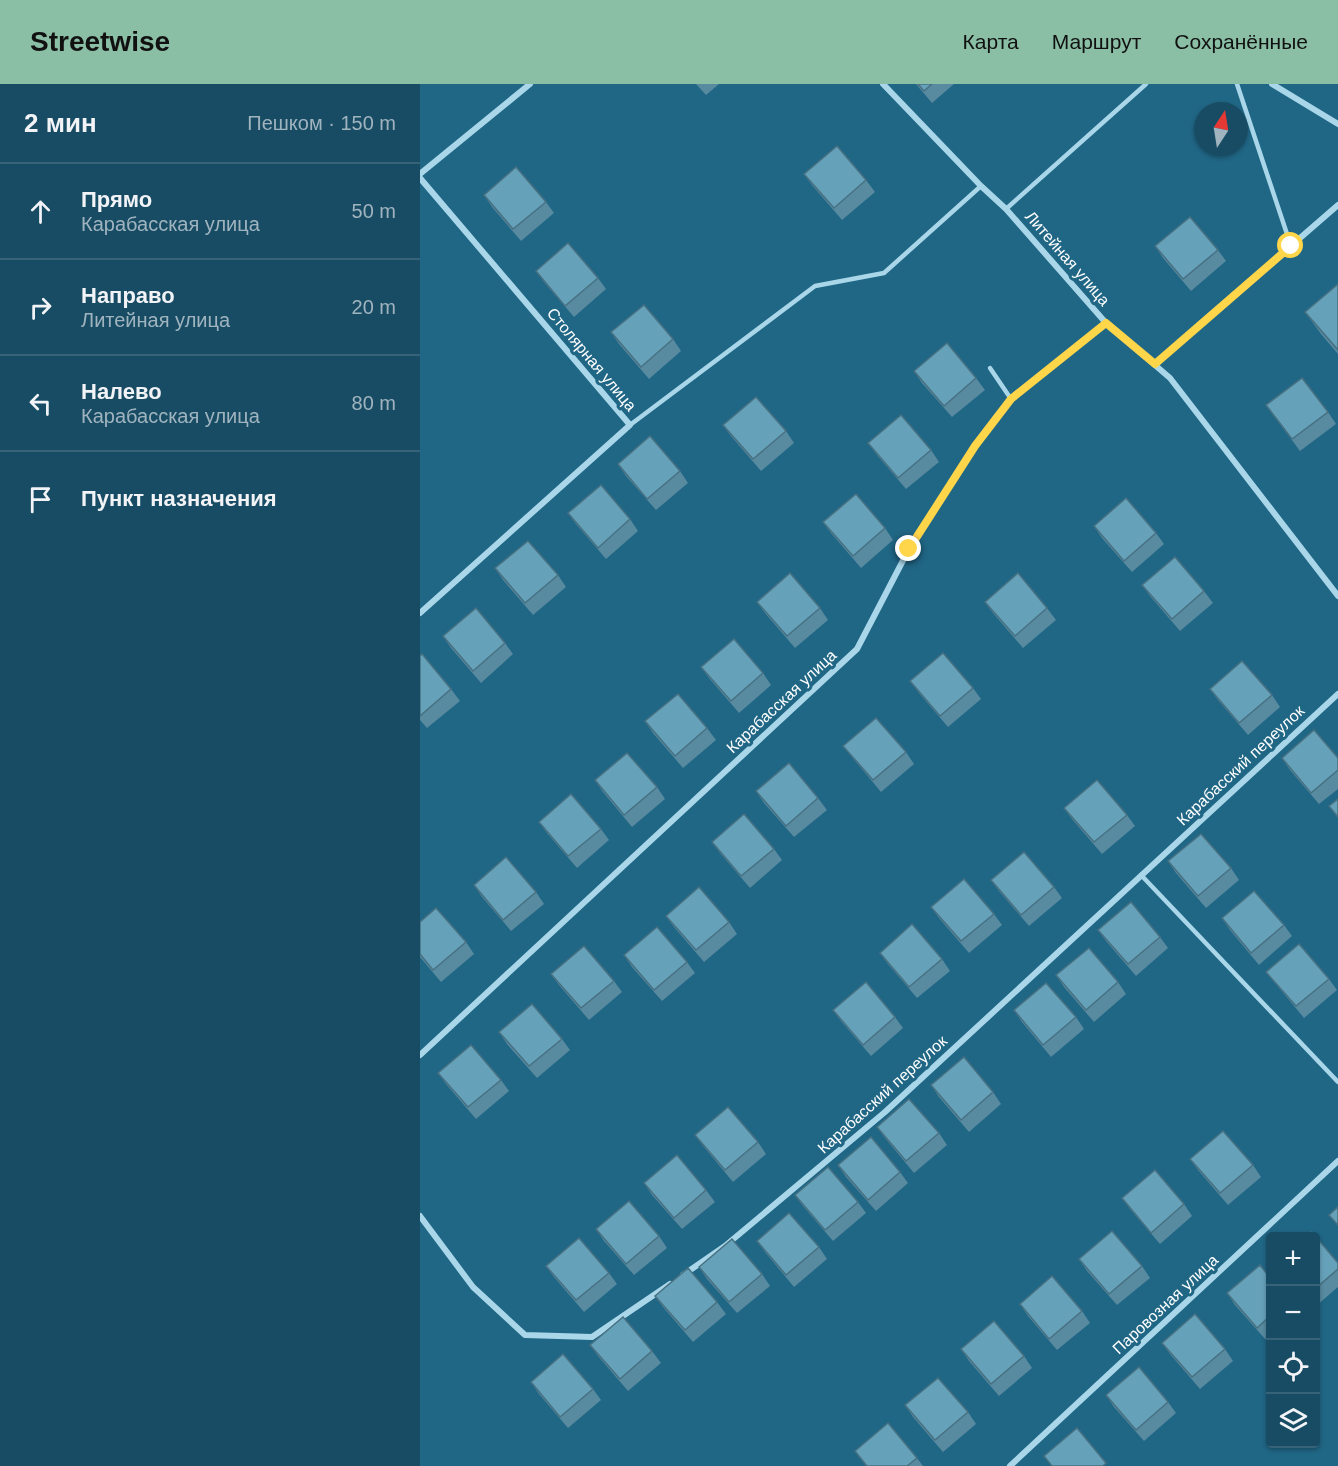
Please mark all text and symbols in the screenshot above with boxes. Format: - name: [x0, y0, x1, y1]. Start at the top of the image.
- text: Streetwise: [30, 26, 170, 57]
- text: Карта: [963, 30, 1019, 53]
- text: Маршрут: [1052, 30, 1141, 53]
- text: Сохранённые: [1174, 30, 1308, 53]
- north arrow: [1194, 102, 1248, 156]
- text: 2 мин: [24, 108, 97, 138]
- text: Пешком · 150 m: [247, 112, 396, 134]
- text: Прямо: [81, 187, 152, 212]
- icon: ahead: [24, 195, 57, 228]
- text: 50 m: [352, 200, 396, 222]
- street label: Литейная улица: [1022, 208, 1113, 309]
- text: Карабасская улица: [81, 213, 260, 235]
- route start: [1277, 232, 1303, 258]
- text: Направо: [81, 283, 175, 308]
- icon: right: [24, 291, 57, 324]
- text: 20 m: [352, 296, 396, 318]
- street label: Столярная улица: [544, 304, 640, 414]
- text: Литейная улица: [81, 309, 230, 331]
- text: Налево: [81, 379, 162, 404]
- icon: left: [24, 387, 57, 420]
- text: 80 m: [352, 392, 396, 414]
- text: Карабасская улица: [81, 405, 260, 427]
- icon: arrive: [24, 483, 57, 516]
- text: Пункт назначения: [81, 486, 277, 511]
- route end: [895, 535, 921, 561]
- street label: Карабасская улица: [723, 646, 840, 756]
- street label: Карабасский переулок: [1173, 701, 1308, 829]
- street label: Карабасский переулок: [814, 1031, 951, 1157]
- map controls: [1266, 1232, 1320, 1448]
- button: +: [1266, 1232, 1320, 1286]
- street label: Паровозная улица: [1109, 1251, 1221, 1357]
- button: −: [1266, 1286, 1320, 1340]
- button: locate: [1266, 1340, 1320, 1394]
- button: layers: [1266, 1394, 1320, 1448]

